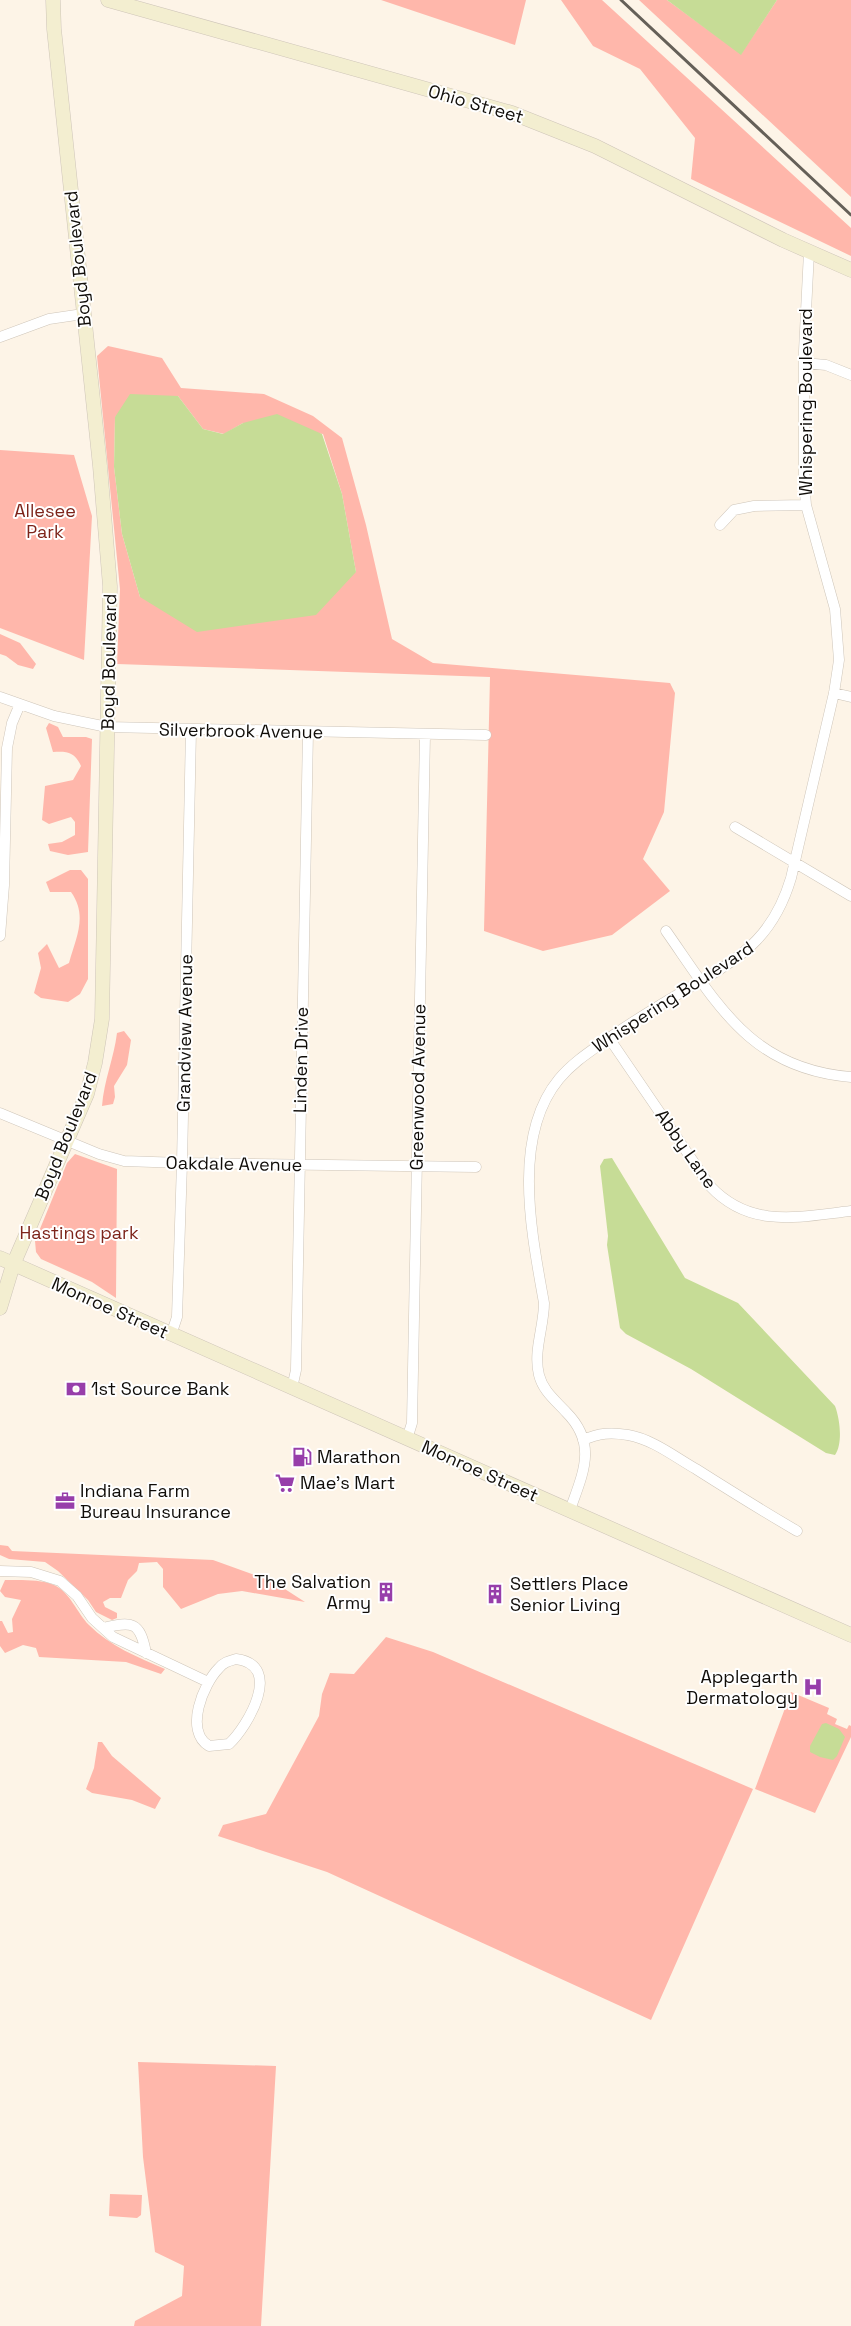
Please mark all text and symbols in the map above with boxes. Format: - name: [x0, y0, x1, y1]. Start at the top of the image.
- street label: Ohio Street: [426, 79, 527, 128]
- street label: Boyd Boulevard: [59, 190, 96, 328]
- street label: Whispering Boulevard: [794, 308, 817, 496]
- park label: Allesee Park: [14, 499, 76, 543]
- street label: Boyd Boulevard: [96, 593, 121, 731]
- street label: Silverbrook Avenue: [159, 718, 323, 743]
- street label: Whispering Boulevard: [588, 936, 758, 1057]
- street label: Grandview Avenue: [172, 954, 197, 1112]
- street label: Greenwood Avenue: [405, 1003, 430, 1170]
- street label: Linden Drive: [288, 1007, 313, 1113]
- street label: Boyd Boulevard: [29, 1068, 102, 1204]
- street label: Abby Lane: [651, 1104, 722, 1193]
- street label: Oakdale Avenue: [166, 1151, 302, 1176]
- park label: Hastings park: [19, 1221, 139, 1244]
- street label: Monroe Street: [48, 1271, 172, 1344]
- place label: 1st Source Bank: [91, 1377, 230, 1400]
- bank icon: 1st Source Bank: [65, 1378, 87, 1400]
- street label: Monroe Street: [418, 1434, 542, 1507]
- place label: Marathon: [317, 1445, 401, 1468]
- fuel station icon: Marathon: [291, 1446, 313, 1468]
- place label: Mae's Mart: [300, 1471, 395, 1494]
- supermarket icon: Mae's Mart: [274, 1472, 296, 1494]
- place label: Indiana Farm Bureau Insurance: [80, 1479, 231, 1523]
- office icon: Indiana Farm Bureau Insurance: [54, 1490, 76, 1512]
- place label: The Salvation Army: [254, 1570, 371, 1614]
- place label: Settlers Place Senior Living: [510, 1572, 628, 1616]
- building icon: The Salvation Army: [375, 1581, 397, 1603]
- building icon: Settlers Place Senior Living: [484, 1583, 506, 1605]
- place label: Applegarth Dermatology: [686, 1665, 798, 1709]
- hospital icon: Applegarth Dermatology: [802, 1676, 824, 1698]

